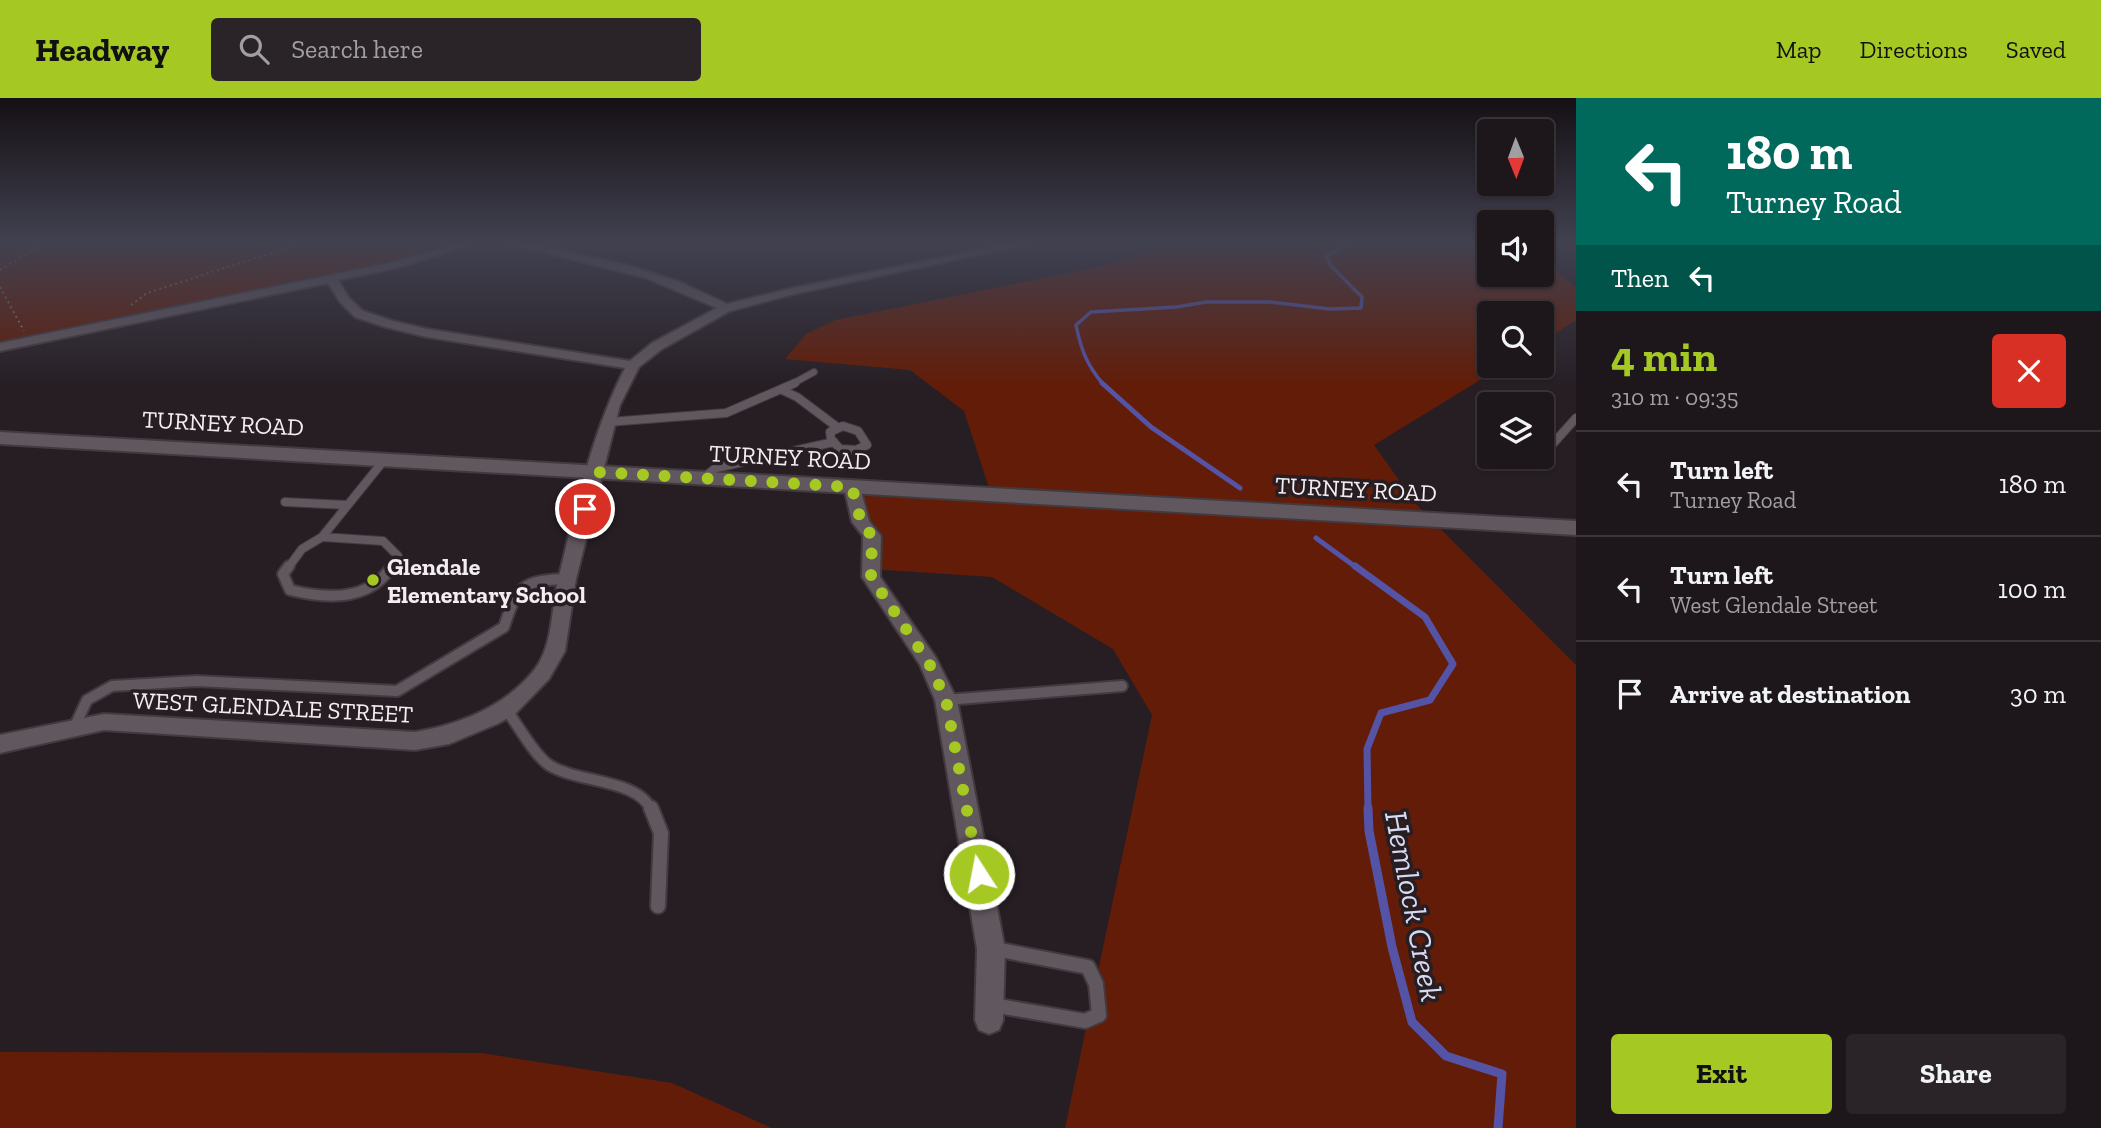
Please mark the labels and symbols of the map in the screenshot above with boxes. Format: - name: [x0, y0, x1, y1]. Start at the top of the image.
- north arrow: [1477, 119, 1554, 196]
- street label: TURNEY ROAD: [141, 404, 305, 442]
- street label: TURNEY ROAD: [708, 438, 872, 476]
- street label: TURNEY ROAD: [1274, 470, 1438, 508]
- pin: [555, 479, 615, 539]
- place label: Glendale Elementary School: [387, 552, 586, 609]
- marker: Glendale Elementary School: [365, 572, 381, 588]
- street label: WEST GLENDALE STREET: [132, 685, 414, 729]
- water label: Hemlock Creek: [1377, 808, 1451, 1004]
- position arrow: [942, 837, 1016, 911]

